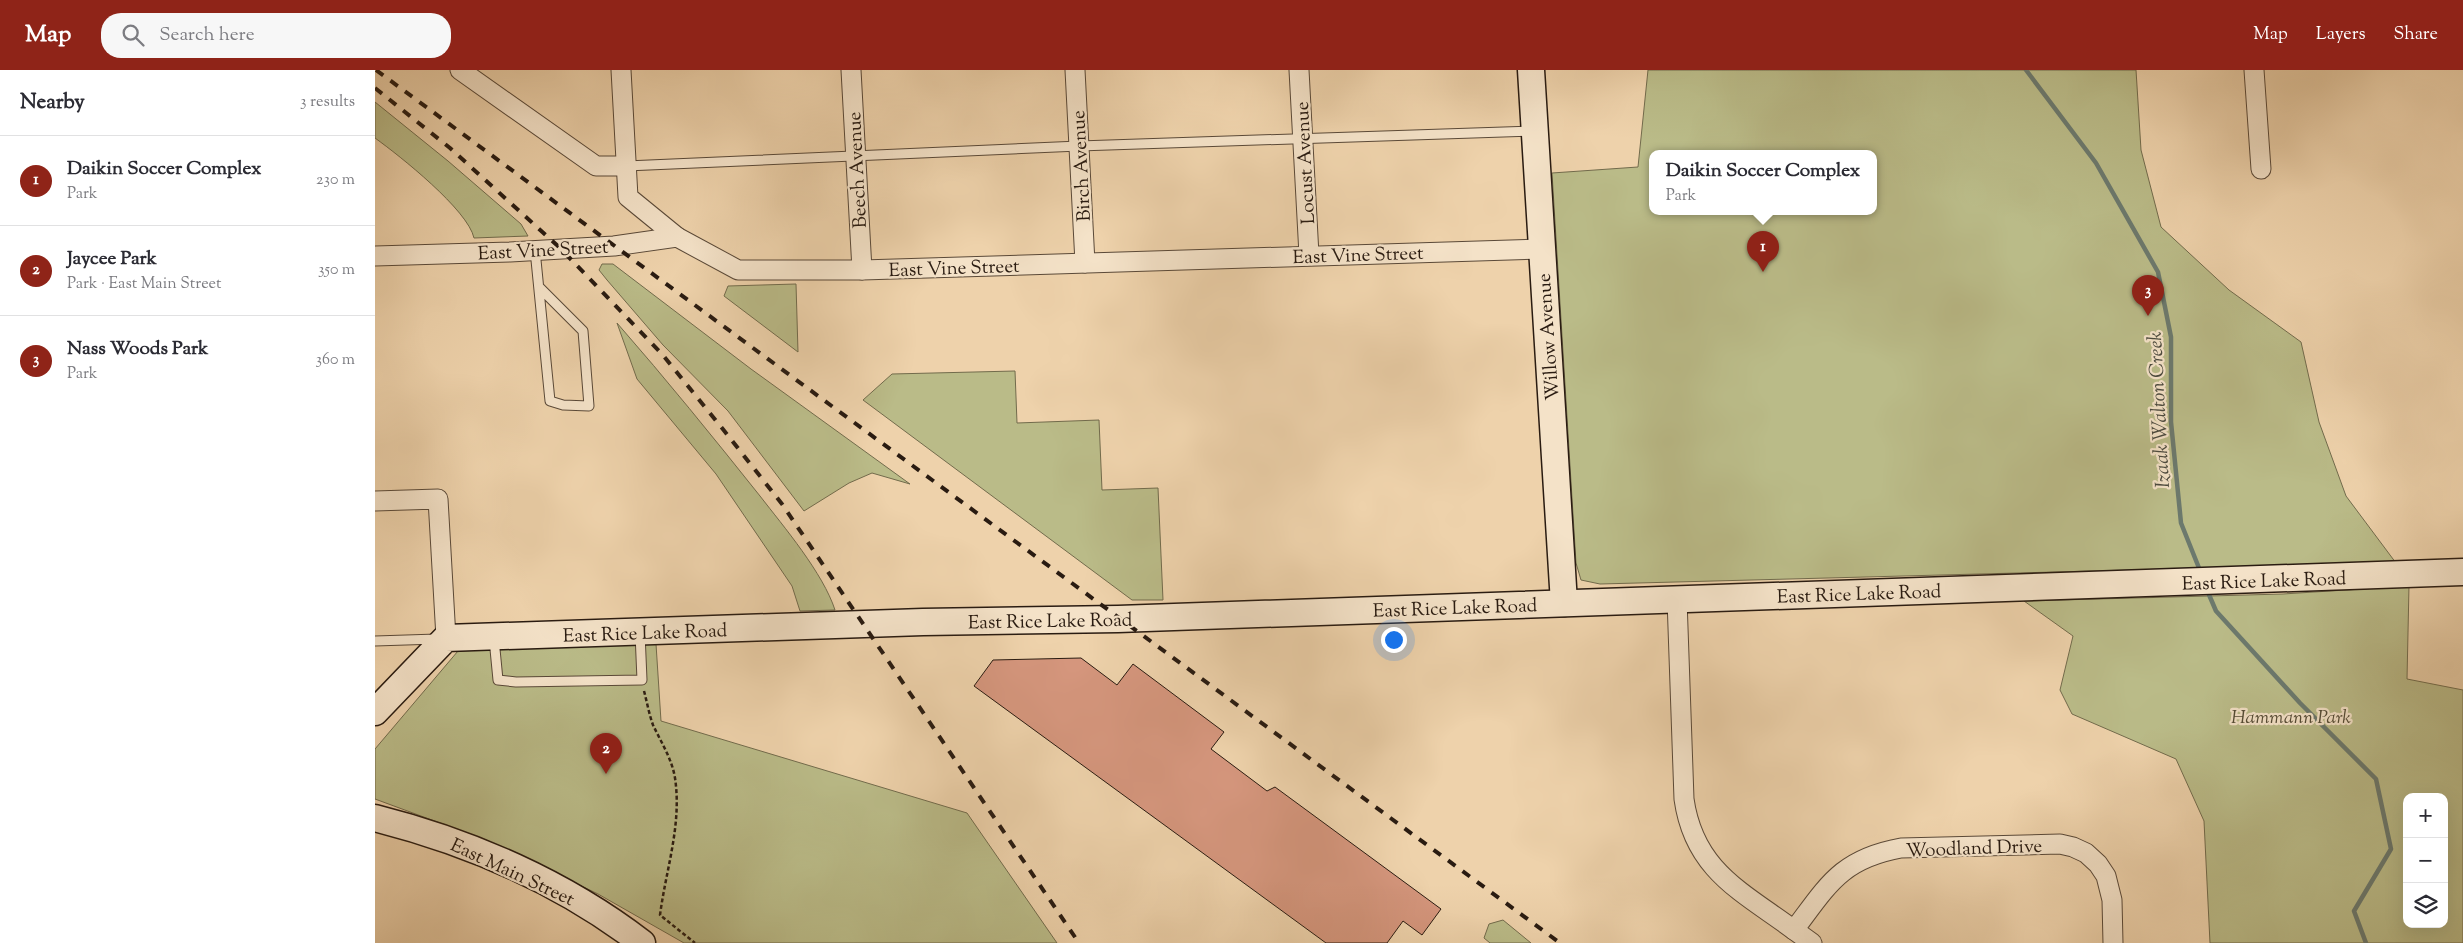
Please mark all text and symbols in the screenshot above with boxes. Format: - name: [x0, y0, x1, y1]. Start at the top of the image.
- search box: [101, 13, 451, 58]
- text: Map: [25, 18, 71, 52]
- icon: search: [119, 21, 147, 49]
- text: Search here: [159, 22, 255, 49]
- text: Map: [2253, 22, 2288, 48]
- text: Layers: [2316, 22, 2366, 48]
- text: Share: [2394, 22, 2438, 48]
- text: Nearby: [20, 88, 85, 118]
- text: 3 results: [300, 91, 355, 114]
- street label: Locust Avenue: [1290, 101, 1323, 225]
- street label: Birch Avenue: [1066, 109, 1099, 222]
- street label: Beech Avenue: [842, 111, 875, 229]
- popup: [1649, 150, 1877, 215]
- text: Daikin Soccer Complex: [67, 156, 262, 183]
- text: Daikin Soccer Complex: [1666, 158, 1860, 185]
- text: 1: [33, 169, 39, 192]
- text: 230 m: [316, 169, 355, 192]
- text: Park: [67, 183, 98, 206]
- text: Park: [1666, 185, 1696, 208]
- pin: 1: [1747, 231, 1779, 272]
- street label: East Vine Street: [477, 235, 610, 268]
- street label: East Vine Street: [1292, 241, 1424, 272]
- text: Jaycee Park: [67, 246, 157, 273]
- street label: East Vine Street: [888, 254, 1020, 285]
- text: 2: [32, 259, 40, 282]
- text: 350 m: [318, 259, 355, 282]
- street label: Willow Avenue: [1532, 272, 1567, 401]
- text: Park · East Main Street: [67, 273, 221, 296]
- pin: 3: [2132, 275, 2164, 316]
- water label: Izaak Walton Creek: [2142, 331, 2179, 489]
- text: Nass Woods Park: [67, 336, 208, 363]
- text: 3: [33, 349, 39, 372]
- text: 360 m: [316, 349, 355, 372]
- text: Park: [67, 363, 98, 386]
- street label: East Rice Lake Road: [2181, 566, 2347, 599]
- street label: East Rice Lake Road: [1776, 579, 1942, 612]
- street label: East Rice Lake Road: [1372, 593, 1538, 626]
- street label: East Rice Lake Road: [968, 608, 1133, 637]
- street label: East Rice Lake Road: [562, 618, 728, 651]
- your location: [1381, 627, 1407, 653]
- park label: Hammann Park: [2231, 705, 2351, 732]
- pin: 2: [590, 733, 622, 774]
- map controls: [2403, 793, 2448, 928]
- button: +: [2403, 793, 2448, 838]
- street label: East Main Street: [445, 833, 579, 914]
- street label: Woodland Drive: [1905, 834, 2043, 865]
- button: −: [2403, 838, 2448, 883]
- button: layers: [2403, 883, 2448, 928]

